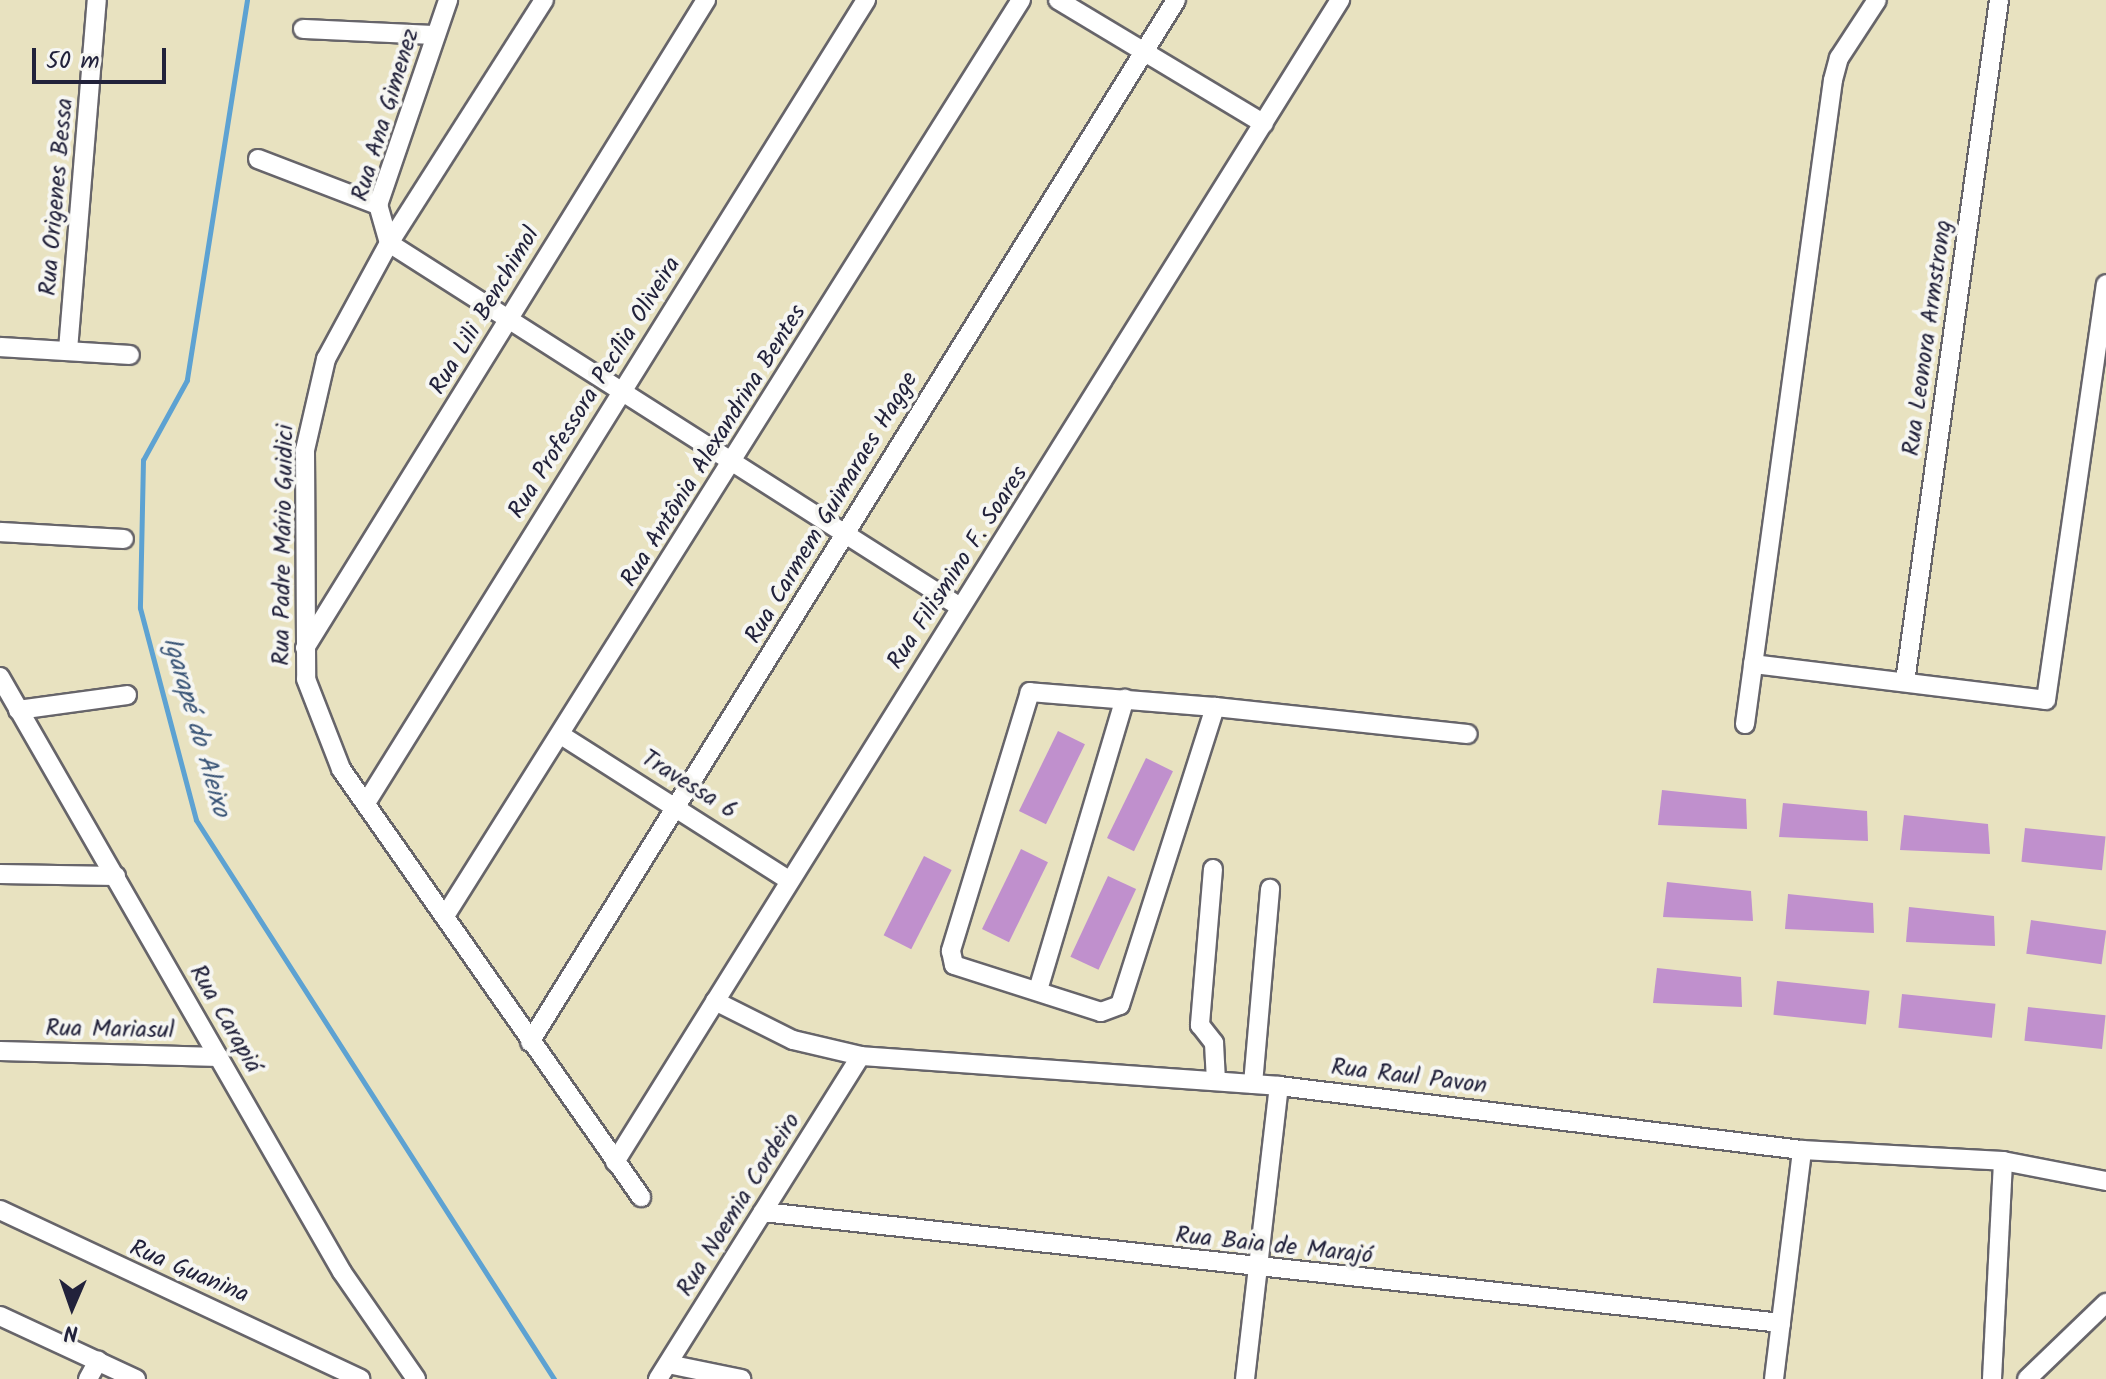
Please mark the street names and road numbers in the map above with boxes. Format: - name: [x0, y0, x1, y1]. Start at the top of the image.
- street label: Rua Ana Gimenez: [346, 25, 426, 205]
- street label: Rua Origenes Bessa: [34, 97, 80, 297]
- street label: Rua Leonora Armstrong: [1897, 218, 1959, 458]
- street label: Rua Lili Benchimol: [424, 222, 546, 400]
- street label: Rua Professora Pecília Oliveira: [502, 252, 688, 524]
- street label: Rua Antônia Alexandrina Bentes: [615, 300, 813, 592]
- street label: Rua Carmem Guimaraes Hagge: [739, 367, 925, 649]
- street label: Rua Padre Mário Guidici: [267, 424, 301, 666]
- street label: Rua Filismino F. Soares: [882, 461, 1034, 675]
- street label: Travessa 6: [636, 744, 742, 826]
- street label: Rua Carapiá: [183, 960, 267, 1078]
- street label: Rua Mariasul: [45, 1014, 175, 1046]
- street label: Rua Raul Pavon: [1329, 1053, 1489, 1101]
- street label: Rua Noemia Cordeiro: [671, 1108, 807, 1302]
- street label: Rua Baia de Marajó: [1174, 1221, 1374, 1271]
- street label: Rua Guanina: [125, 1234, 253, 1310]

